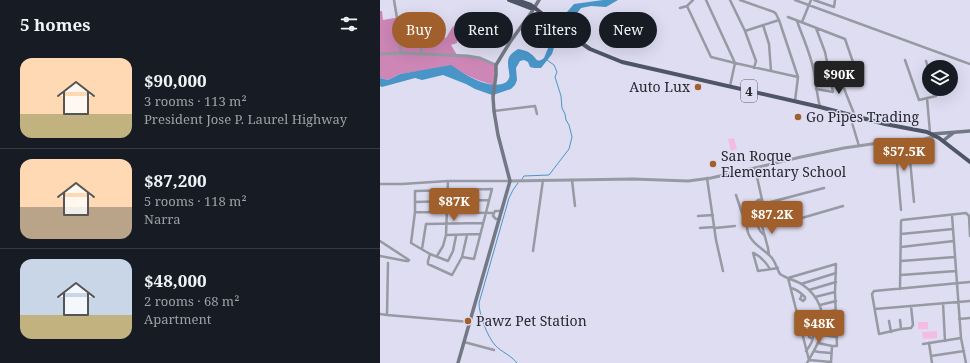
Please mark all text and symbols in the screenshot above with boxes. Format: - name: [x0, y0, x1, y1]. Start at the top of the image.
- chip: Buy: [392, 12, 446, 48]
- chip: Rent: [454, 12, 513, 48]
- chip: Filters: [521, 12, 591, 48]
- chip: New: [599, 12, 657, 48]
- text: 5 homes: [20, 13, 90, 36]
- icon: filters: [338, 13, 360, 35]
- map controls: [922, 60, 958, 96]
- button: layers: [922, 60, 958, 96]
- pin: $90K: [815, 61, 863, 95]
- text: $90K: [823, 65, 855, 83]
- text: $90,000: [144, 69, 207, 92]
- icon: home: [52, 74, 100, 122]
- place label: Auto Lux: [629, 77, 691, 96]
- road number: 4: [741, 80, 757, 102]
- marker: Auto Lux: [693, 82, 703, 92]
- text: 3 rooms · 113 m²: [144, 92, 247, 110]
- place label: Go Pipes Trading: [806, 107, 920, 126]
- text: President Jose P. Laurel Highway: [144, 110, 347, 128]
- marker: Go Pipes Trading: [793, 112, 803, 122]
- pin: $57.5K: [871, 138, 937, 172]
- text: $57.5K: [883, 142, 925, 160]
- place label: San Roque Elementary School: [721, 146, 847, 181]
- marker: San Roque Elementary School: [708, 159, 718, 169]
- text: $87,200: [144, 169, 207, 192]
- icon: home: [52, 175, 100, 223]
- pin: $87K: [430, 188, 478, 222]
- text: 5 rooms · 118 m²: [144, 192, 247, 210]
- text: $87K: [438, 192, 470, 210]
- pin: $87.2K: [739, 201, 805, 235]
- text: $87.2K: [751, 205, 793, 223]
- text: Narra: [144, 210, 181, 228]
- text: $48,000: [144, 269, 207, 292]
- icon: home: [52, 275, 100, 323]
- text: 2 rooms · 68 m²: [144, 292, 239, 310]
- text: Apartment: [144, 310, 211, 328]
- pin: $48K: [795, 310, 843, 344]
- place label: Pawz Pet Station: [476, 311, 587, 330]
- text: $48K: [803, 314, 835, 332]
- marker: Pawz Pet Station: [463, 316, 473, 326]

